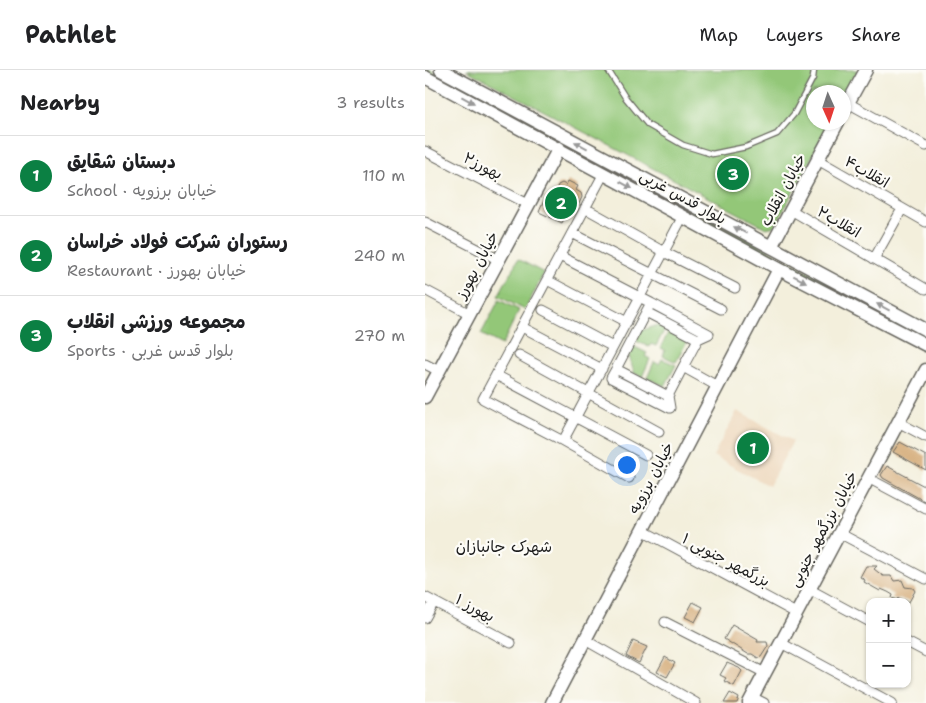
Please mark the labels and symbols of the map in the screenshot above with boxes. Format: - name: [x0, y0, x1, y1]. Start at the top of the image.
- north arrow: [806, 85, 851, 130]
- one-way arrow: [461, 95, 475, 104]
- one-way arrow: [574, 141, 588, 149]
- street label: بهورز۲: [460, 148, 506, 184]
- street label: خیابان انقلاب: [756, 150, 810, 230]
- street label: انقلاب۴: [841, 151, 893, 193]
- pin: 3: [717, 155, 749, 193]
- street label: بلوار قدس غربی: [636, 165, 730, 229]
- one-way arrow: [619, 181, 634, 189]
- pin: 2: [545, 184, 577, 222]
- street label: انقلاب۲: [814, 202, 864, 242]
- one-way arrow: [733, 226, 747, 234]
- street label: خیابان بهورز: [450, 228, 503, 303]
- one-way arrow: [793, 275, 807, 283]
- one-way arrow: [876, 302, 890, 311]
- pin: 1: [737, 429, 769, 467]
- street label: خیابان برزویه: [624, 439, 678, 517]
- your location: [614, 452, 640, 478]
- street label: خیابان بزرگمهر جنوبی: [784, 468, 862, 590]
- street label: بزرگمهر جنوبی ۱: [679, 528, 773, 592]
- district label: شهرک جانبازان: [456, 536, 552, 557]
- street label: بهورز ۱: [452, 589, 498, 627]

